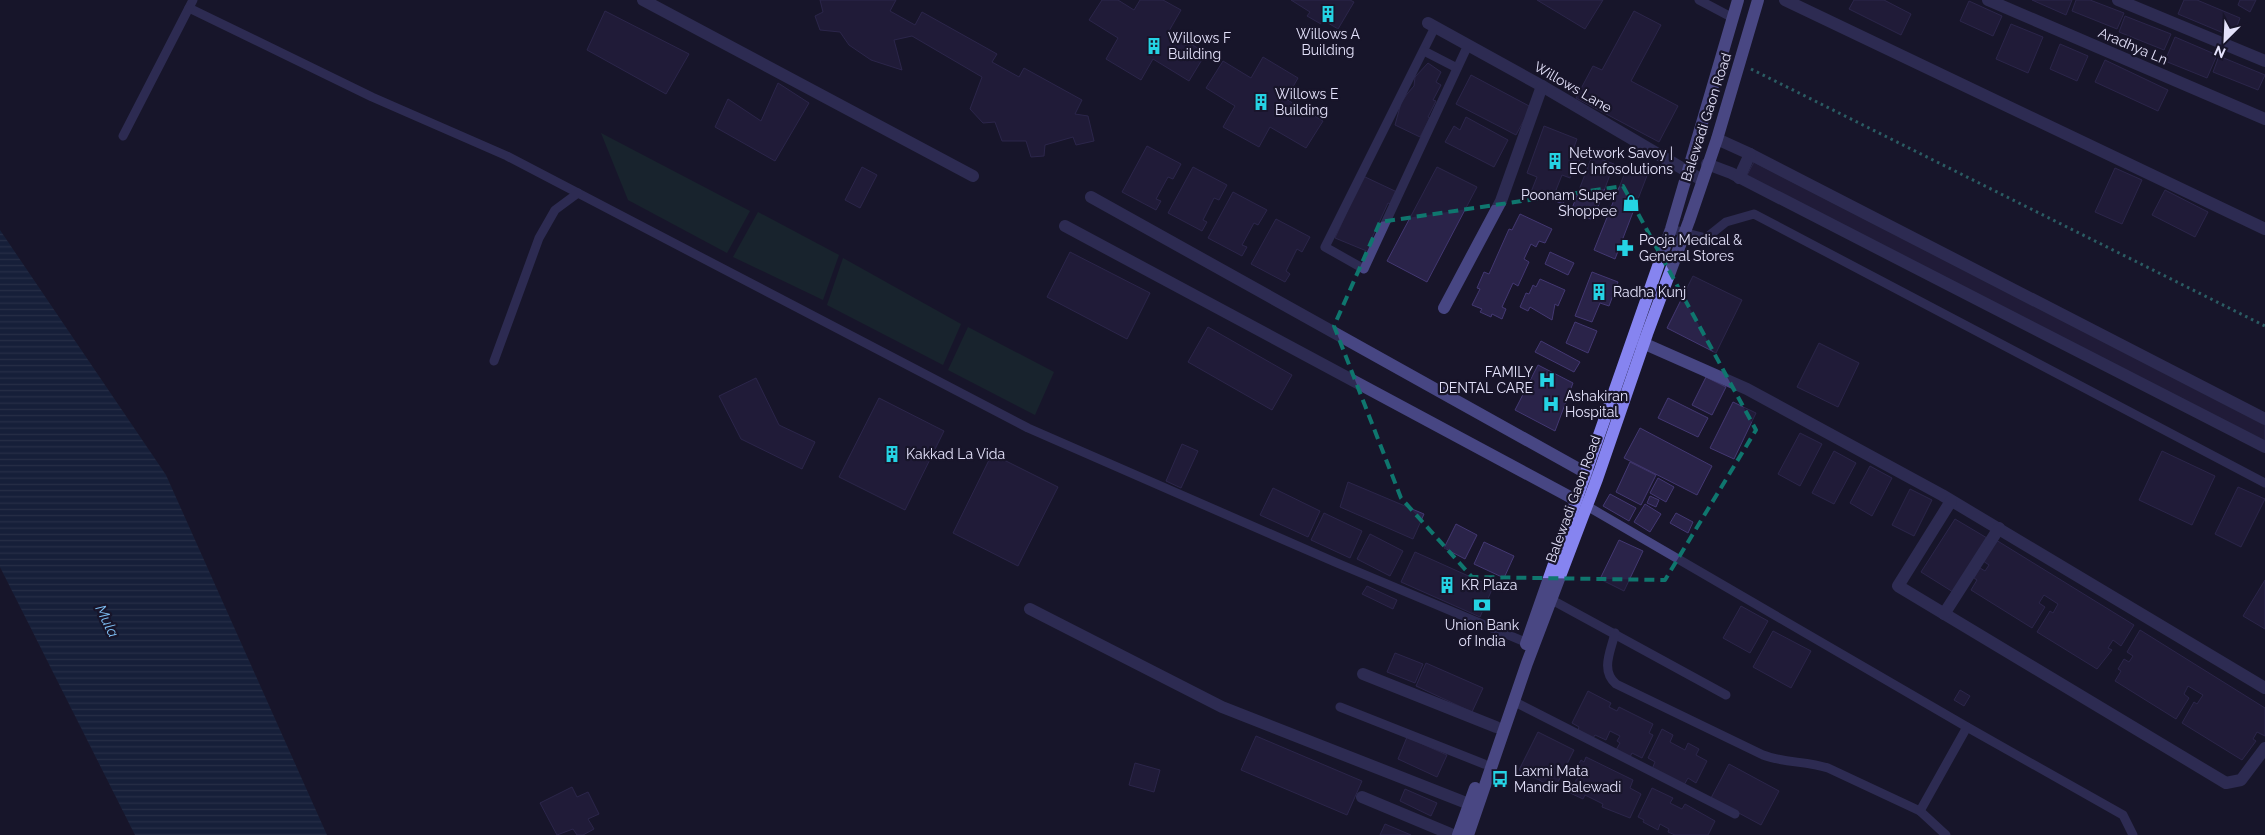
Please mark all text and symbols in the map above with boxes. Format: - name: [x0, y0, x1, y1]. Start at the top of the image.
- building icon: Willows A Building: [1318, 4, 1338, 24]
- north arrow: [2200, 15, 2250, 65]
- street label: Aradhya Ln: [2096, 24, 2170, 68]
- place label: Willows A Building: [1296, 26, 1361, 58]
- place label: Willows F Building: [1168, 30, 1231, 62]
- building icon: Willows F Building: [1144, 36, 1164, 56]
- text: N: [2212, 42, 2228, 61]
- street label: Balewadi Gaon Road: [1678, 51, 1734, 183]
- street label: Willows Lane: [1531, 58, 1615, 116]
- place label: Willows E Building: [1275, 86, 1338, 118]
- building icon: Willows E Building: [1251, 92, 1271, 112]
- place label: Network Savoy | EC Infosolutions: [1569, 145, 1673, 177]
- building icon: Network Savoy | EC Infosolutions: [1545, 151, 1565, 171]
- place label: Poonam Super Shoppee: [1521, 187, 1617, 219]
- shop icon: Poonam Super Shoppee: [1621, 193, 1641, 213]
- place label: Pooja Medical & General Stores: [1639, 232, 1743, 264]
- pharmacy icon: Pooja Medical & General Stores: [1615, 238, 1635, 258]
- building icon: Radha Kunj: [1589, 282, 1609, 302]
- place label: Radha Kunj: [1613, 284, 1686, 300]
- place label: FAMILY DENTAL CARE: [1439, 364, 1533, 396]
- hospital icon: FAMILY DENTAL CARE: [1537, 370, 1557, 390]
- place label: Ashakiran Hospital: [1565, 388, 1628, 420]
- hospital icon: Ashakiran Hospital: [1541, 394, 1561, 414]
- street label: Balewadi Gaon Road: [1543, 433, 1603, 565]
- building icon: Kakkad La Vida: [882, 444, 902, 464]
- place label: Kakkad La Vida: [906, 446, 1005, 462]
- building icon: KR Plaza: [1437, 575, 1457, 595]
- place label: KR Plaza: [1461, 577, 1517, 593]
- bank icon: Union Bank of India: [1472, 595, 1492, 615]
- water label: Mula: [91, 602, 123, 640]
- place label: Union Bank of India: [1445, 617, 1520, 649]
- place label: Laxmi Mata Mandir Balewadi: [1514, 763, 1621, 795]
- bus stop icon: Laxmi Mata Mandir Balewadi: [1490, 769, 1510, 789]

